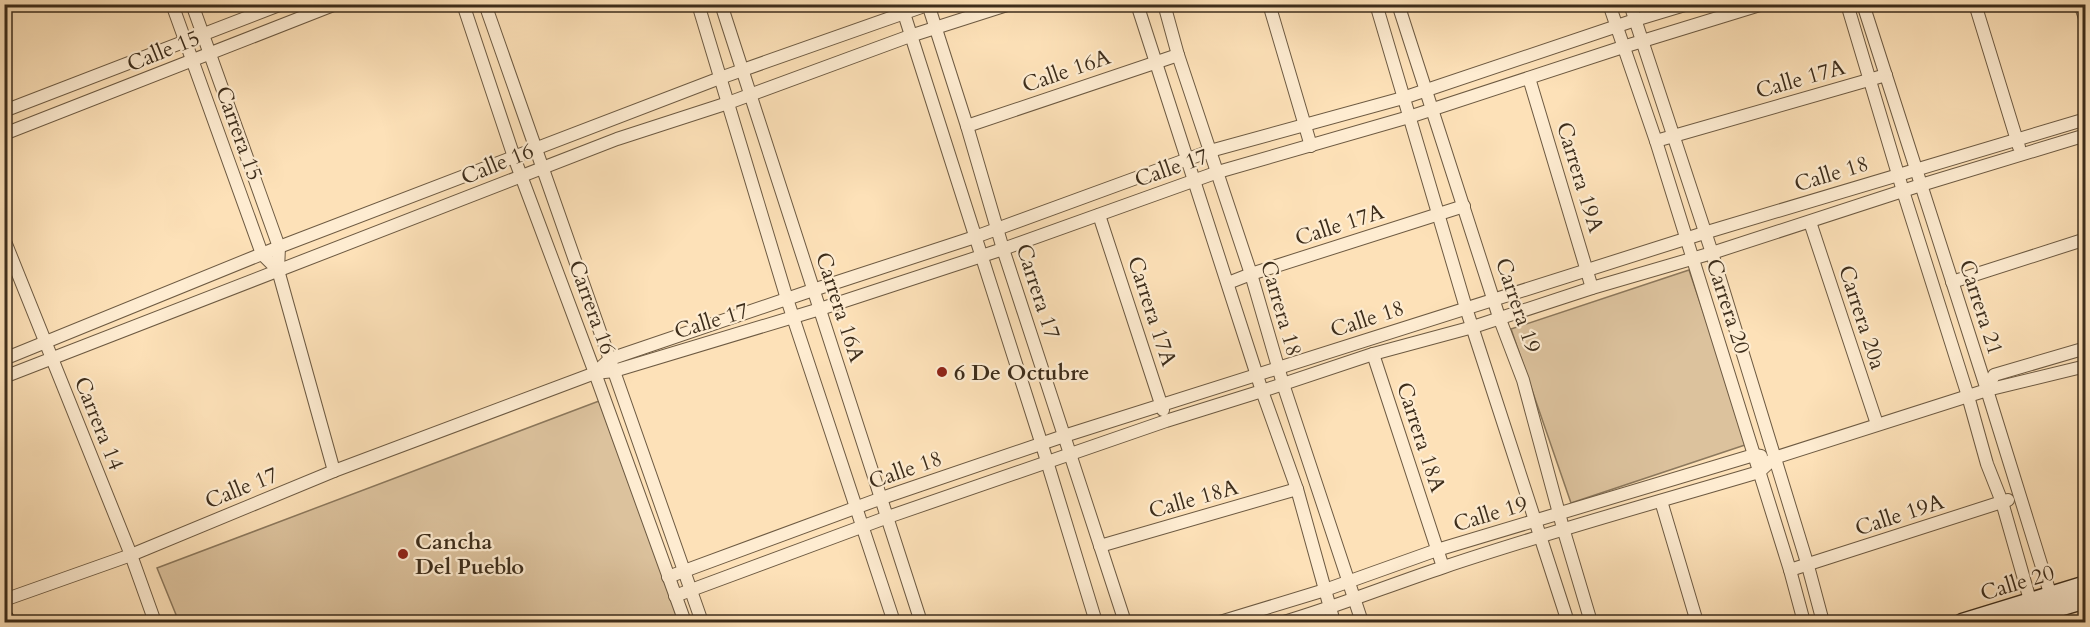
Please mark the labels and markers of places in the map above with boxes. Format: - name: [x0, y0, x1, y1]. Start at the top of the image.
- place label: 6 De Octubre: [954, 358, 1090, 388]
- marker: 6 De Octubre: [935, 365, 949, 379]
- place label: Cancha Del Pueblo: [415, 527, 524, 582]
- marker: Cancha Del Pueblo: [396, 547, 410, 561]

